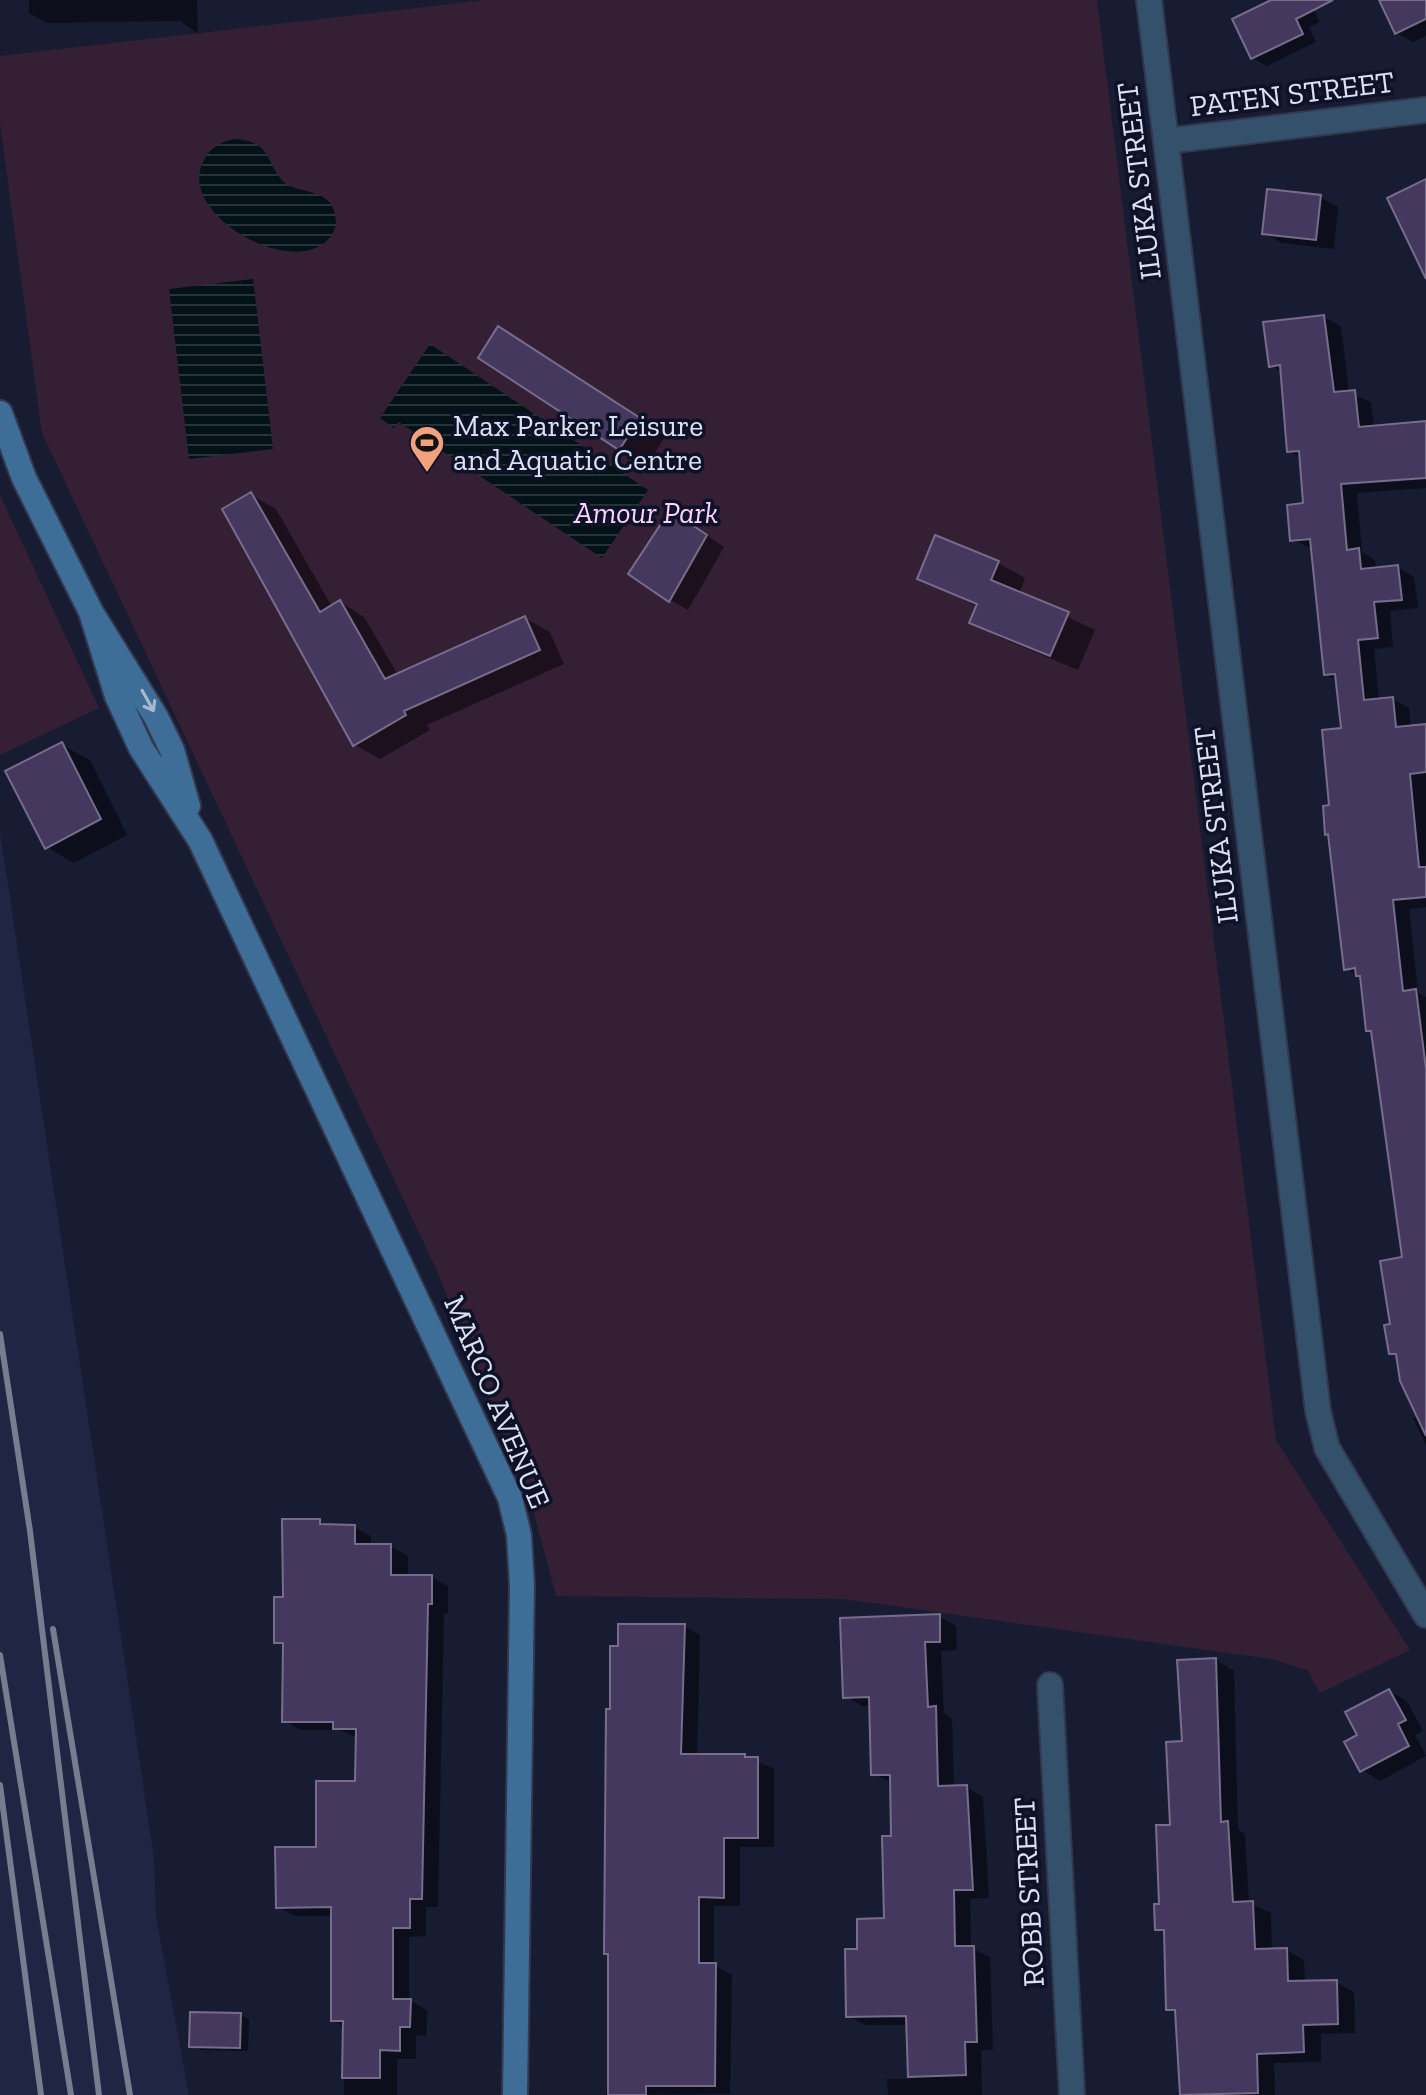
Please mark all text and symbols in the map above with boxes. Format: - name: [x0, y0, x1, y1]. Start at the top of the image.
- street label: PATEN STREET: [1188, 64, 1396, 124]
- street label: ILUKA STREET: [1109, 80, 1169, 282]
- place label: Max Parker Leisure and Aquatic Centre: [453, 408, 703, 478]
- sports icon: Max Parker Leisure and Aquatic Centre: [408, 424, 446, 474]
- park label: Amour Park: [573, 495, 718, 531]
- one-way arrow: [140, 689, 156, 712]
- street label: ILUKA STREET: [1186, 724, 1246, 926]
- street label: MARCO AVENUE: [436, 1290, 558, 1514]
- street label: ROBB STREET: [1006, 1796, 1052, 1988]

